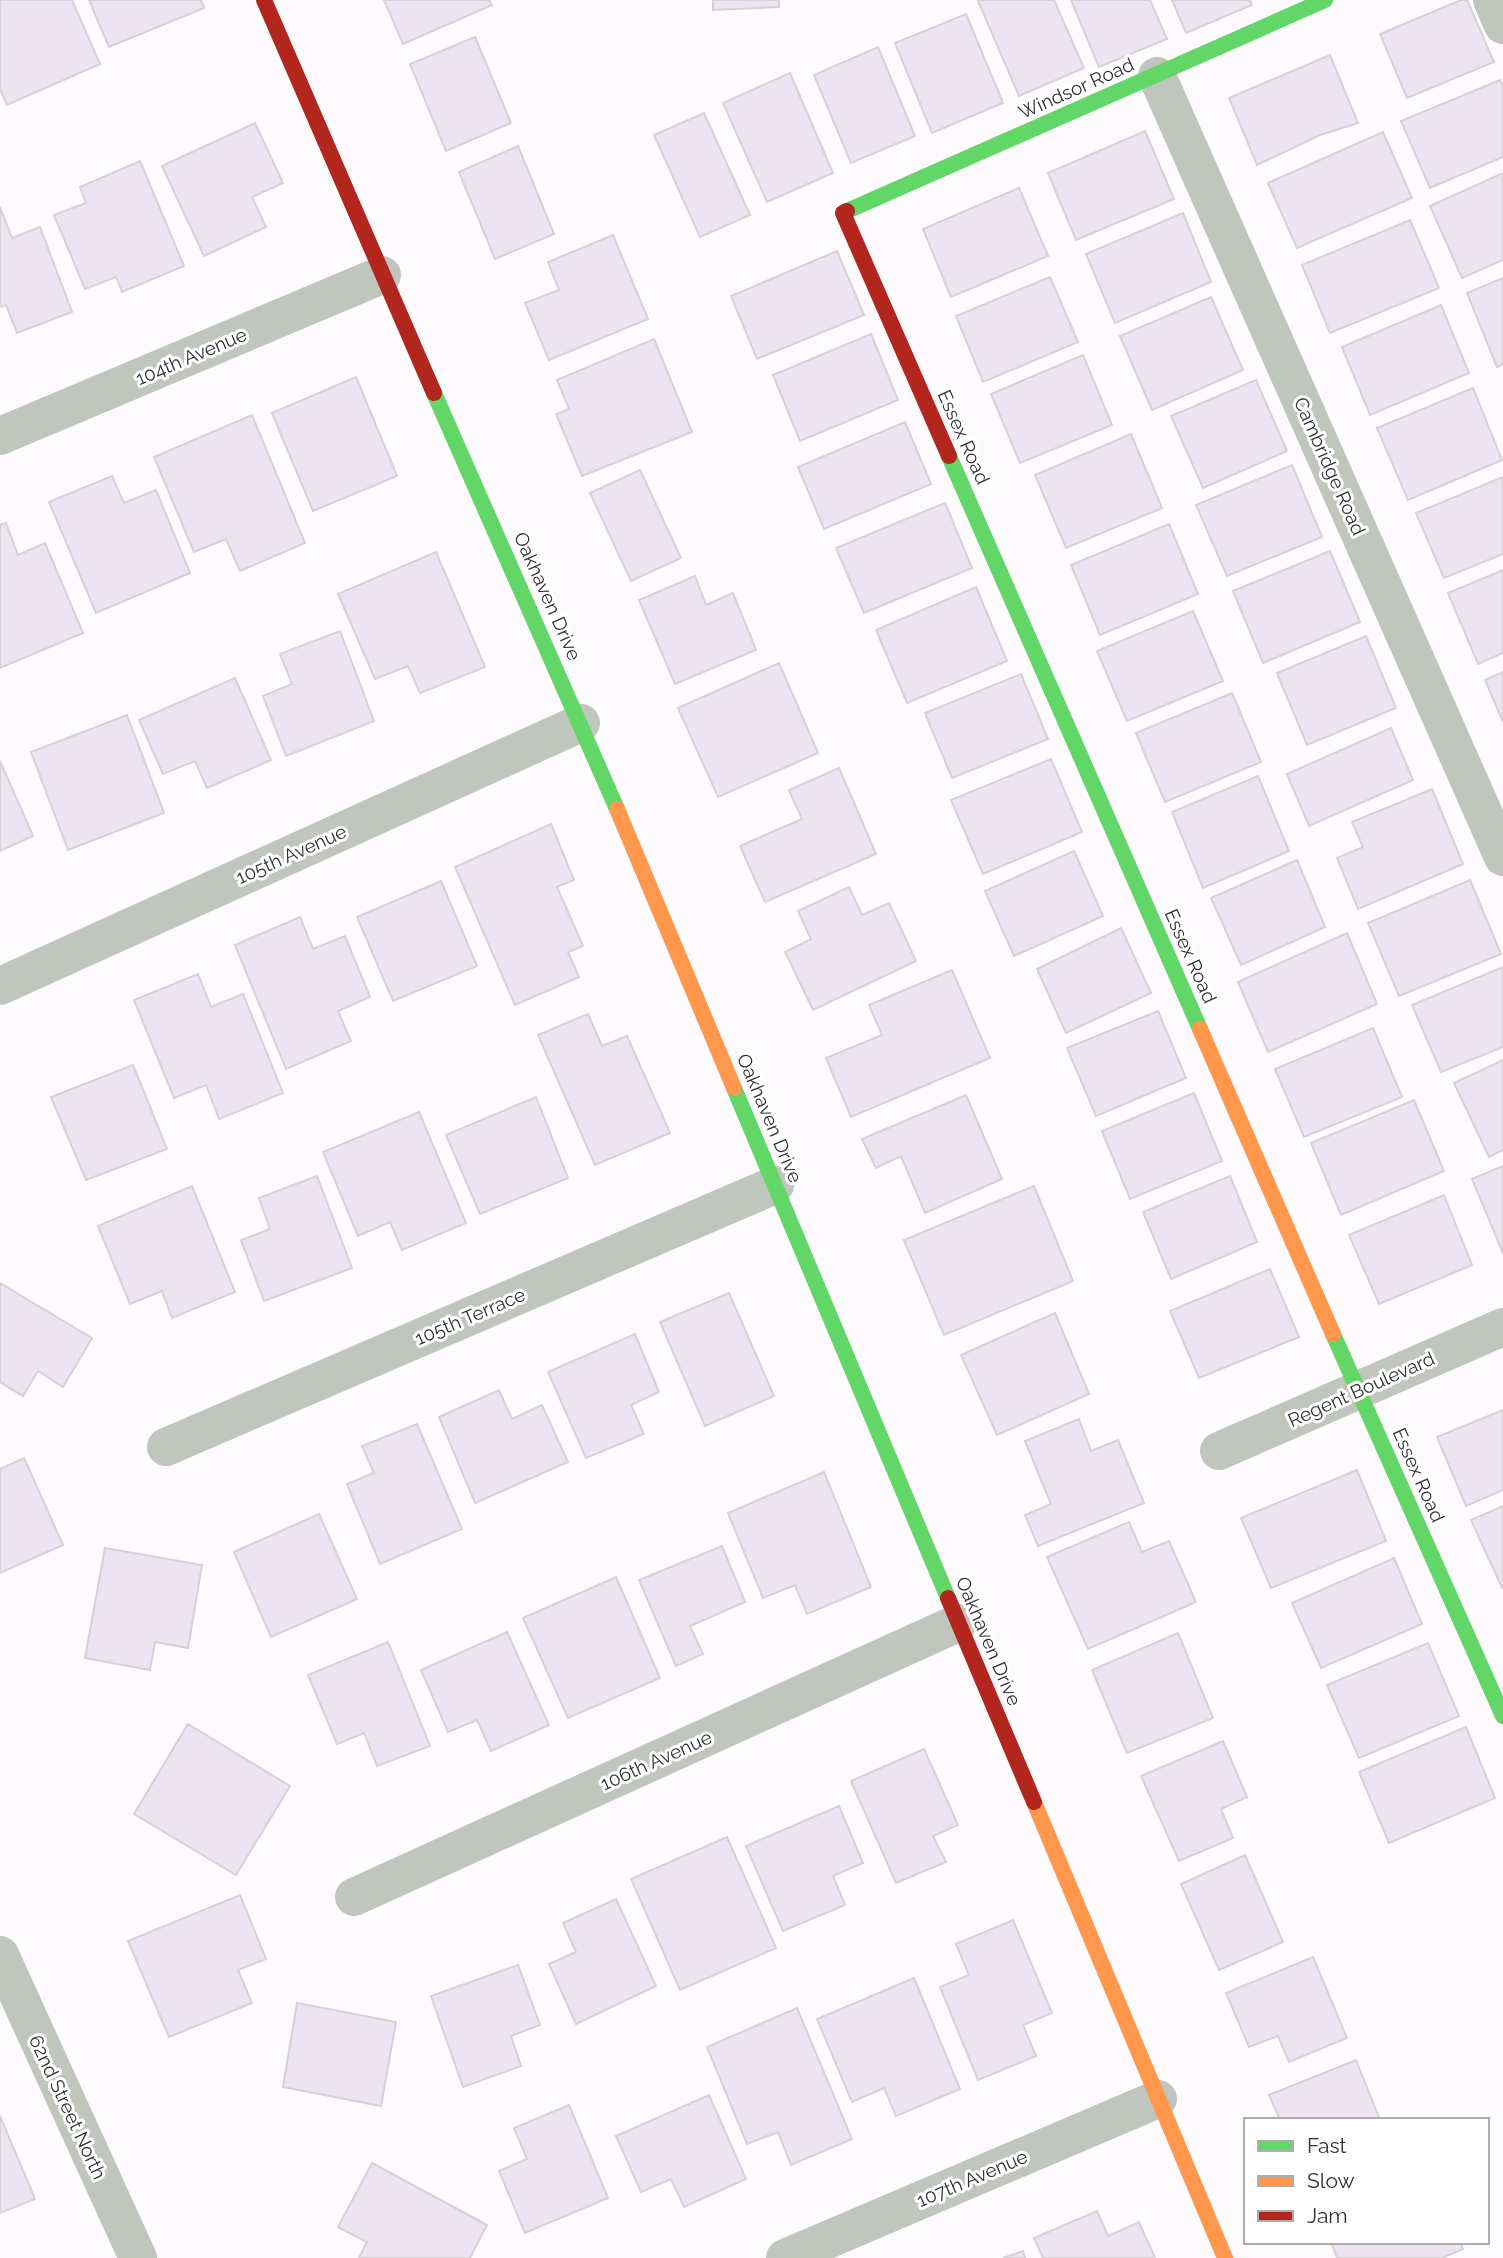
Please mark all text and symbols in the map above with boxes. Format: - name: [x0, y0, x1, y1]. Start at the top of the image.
- street label: Windsor Road: [1015, 53, 1137, 123]
- street label: 104th Avenue: [132, 323, 250, 389]
- street label: Essex Road: [933, 387, 995, 487]
- street label: Cambridge Road: [1290, 394, 1370, 538]
- street label: Oakhaven Drive: [510, 529, 586, 663]
- street label: 105th Avenue: [232, 820, 350, 888]
- street label: Essex Road: [1160, 906, 1222, 1006]
- street label: Oakhaven Drive: [733, 1050, 807, 1186]
- street label: 105th Terrace: [412, 1283, 528, 1349]
- street label: Regent Boulevard: [1284, 1347, 1438, 1431]
- street label: Essex Road: [1388, 1425, 1450, 1525]
- street label: Oakhaven Drive: [952, 1573, 1026, 1709]
- street label: 106th Avenue: [597, 1726, 715, 1794]
- street label: 62nd Street North: [25, 2031, 111, 2183]
- legend: [1244, 2118, 1489, 2244]
- text: Fast: [1307, 2133, 1347, 2158]
- street label: 107th Avenue: [913, 2145, 1031, 2211]
- text: Slow: [1307, 2168, 1355, 2193]
- text: Jam: [1307, 2203, 1348, 2228]

